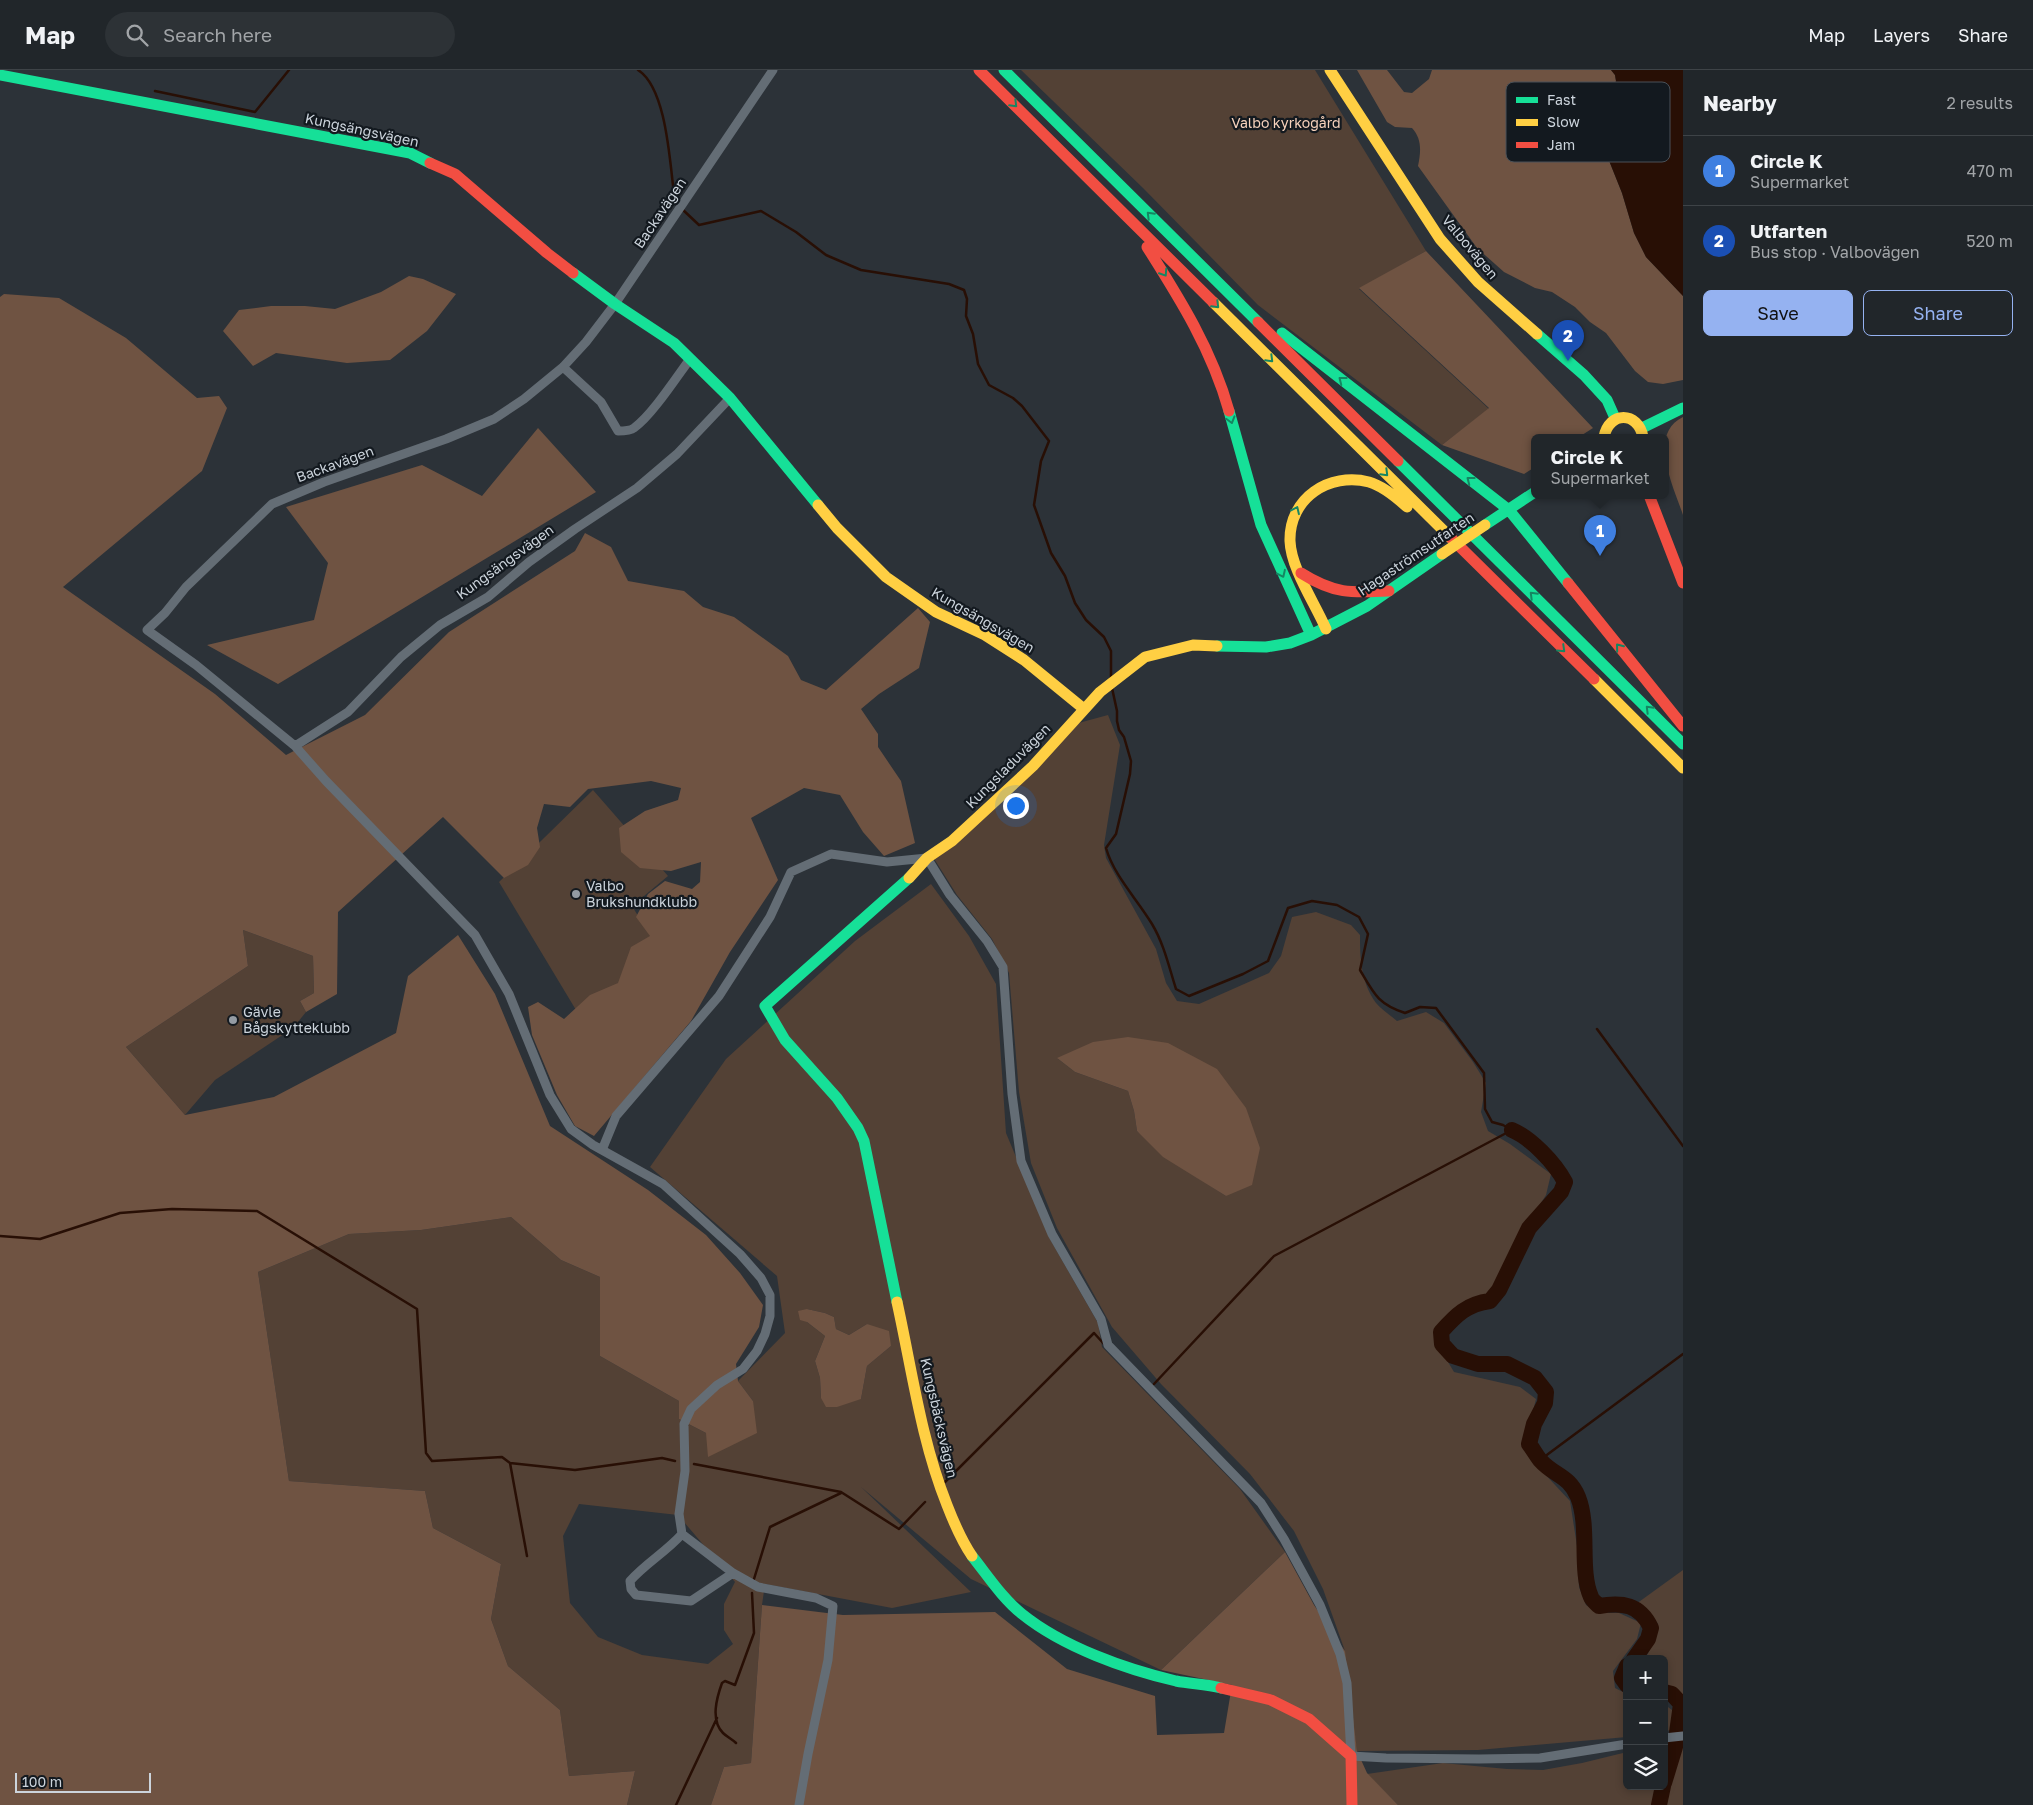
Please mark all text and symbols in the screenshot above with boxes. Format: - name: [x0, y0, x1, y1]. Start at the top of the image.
- search box: [105, 12, 455, 57]
- text: Map: [25, 20, 75, 49]
- icon: search: [123, 21, 151, 49]
- text: Search here: [163, 23, 272, 46]
- text: Map: [1808, 24, 1845, 46]
- text: Layers: [1873, 24, 1930, 46]
- text: Share: [1958, 24, 2008, 46]
- legend: [1506, 82, 1670, 162]
- text: Nearby: [1703, 90, 1777, 116]
- text: Fast: [1547, 91, 1576, 108]
- text: 2 results: [1947, 93, 2013, 113]
- one-way arrow: [1008, 99, 1017, 108]
- street label: Kungsängsvägen: [304, 109, 421, 150]
- text: Slow: [1547, 113, 1580, 130]
- park label: Valbo kyrkogård: [1231, 114, 1341, 131]
- text: Jam: [1547, 136, 1575, 153]
- text: Circle K: [1750, 149, 1823, 172]
- text: 1: [1715, 161, 1723, 181]
- text: 470 m: [1967, 161, 2013, 181]
- text: Supermarket: [1750, 172, 1849, 192]
- street label: Backavägen: [630, 174, 689, 251]
- street label: Valbovägen: [1439, 211, 1502, 282]
- one-way arrow: [1147, 212, 1156, 221]
- text: Utfarten: [1750, 219, 1827, 242]
- text: 2: [1714, 231, 1724, 251]
- text: 520 m: [1966, 231, 2013, 251]
- text: Bus stop · Valbovägen: [1750, 242, 1920, 262]
- one-way arrow: [1158, 267, 1167, 276]
- button: Save: [1703, 290, 1853, 336]
- button: Share: [1863, 290, 2013, 336]
- one-way arrow: [1210, 299, 1219, 308]
- pin: 2: [1552, 320, 1584, 361]
- one-way arrow: [1264, 353, 1273, 362]
- one-way arrow: [1339, 377, 1348, 385]
- one-way arrow: [1225, 415, 1236, 424]
- popup: [1531, 434, 1669, 499]
- street label: Backavägen: [294, 442, 376, 485]
- text: Circle K: [1550, 445, 1623, 468]
- one-way arrow: [1379, 467, 1388, 476]
- text: Supermarket: [1550, 468, 1650, 488]
- one-way arrow: [1466, 477, 1476, 486]
- one-way arrow: [1290, 506, 1301, 515]
- street label: Hagaströmsutfarten: [1354, 508, 1477, 599]
- pin: 1: [1584, 515, 1616, 556]
- street label: Kungsängsvägen: [453, 521, 557, 603]
- one-way arrow: [1276, 569, 1287, 578]
- street label: Kungsängsvägen: [929, 583, 1038, 656]
- one-way arrow: [1530, 592, 1539, 601]
- one-way arrow: [1557, 643, 1566, 652]
- one-way arrow: [1616, 644, 1625, 653]
- one-way arrow: [1645, 706, 1654, 715]
- street label: Kungsladuvägen: [962, 720, 1054, 812]
- your location: [1003, 793, 1029, 819]
- place label: Valbo Brukshundklubb: [586, 877, 697, 910]
- marker: Valbo Brukshundklubb: [570, 888, 582, 900]
- place label: Gävle Bågskytteklubb: [243, 1003, 350, 1036]
- marker: Gävle Bågskytteklubb: [227, 1014, 239, 1026]
- street label: Kungsbäcksvägen: [917, 1356, 962, 1480]
- map controls: [1623, 1655, 1668, 1790]
- button: +: [1623, 1655, 1668, 1700]
- button: −: [1623, 1700, 1668, 1745]
- button: layers: [1623, 1745, 1668, 1790]
- scale bar: [15, 1770, 151, 1793]
- text: 100 m: [22, 1773, 62, 1790]

